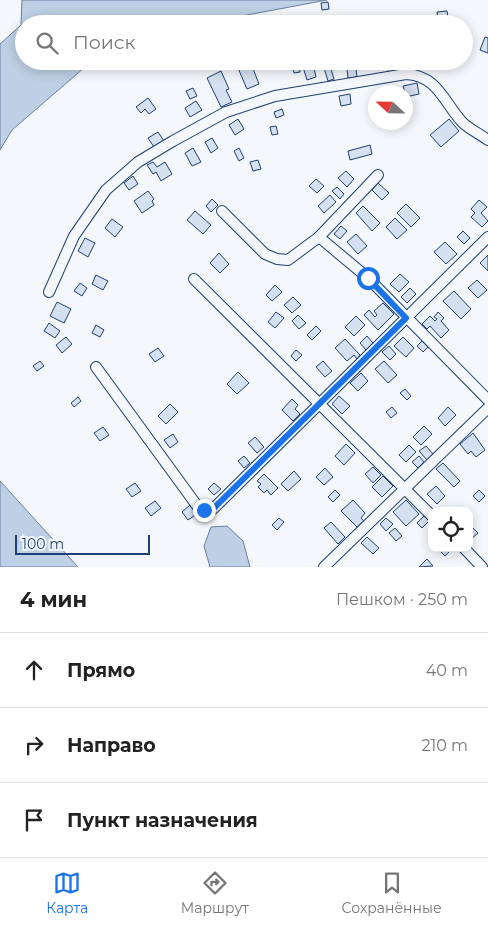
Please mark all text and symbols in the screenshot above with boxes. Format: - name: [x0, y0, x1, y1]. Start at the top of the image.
- search box: [15, 15, 473, 70]
- icon: search: [33, 29, 61, 57]
- text: Поиск: [73, 31, 136, 54]
- north arrow: [368, 85, 413, 130]
- route start: [357, 267, 380, 290]
- route end: [193, 499, 216, 522]
- map controls: [428, 507, 473, 552]
- button: locate: [428, 507, 473, 552]
- scale bar: [15, 532, 150, 555]
- text: 100 m: [22, 535, 64, 553]
- text: 4 мин: [20, 587, 87, 612]
- text: Пешком · 250 m: [336, 590, 468, 609]
- icon: ahead: [20, 656, 48, 684]
- text: Прямо: [67, 659, 135, 682]
- text: 40 m: [426, 661, 468, 680]
- icon: right: [20, 731, 48, 759]
- text: Направо: [67, 734, 156, 757]
- text: 210 m: [421, 736, 468, 755]
- icon: arrive: [20, 806, 48, 834]
- text: Пункт назначения: [67, 809, 258, 832]
- tab: Карта: [46, 869, 88, 917]
- tab: Маршрут: [181, 869, 249, 917]
- tab: Сохранённые: [342, 869, 442, 917]

